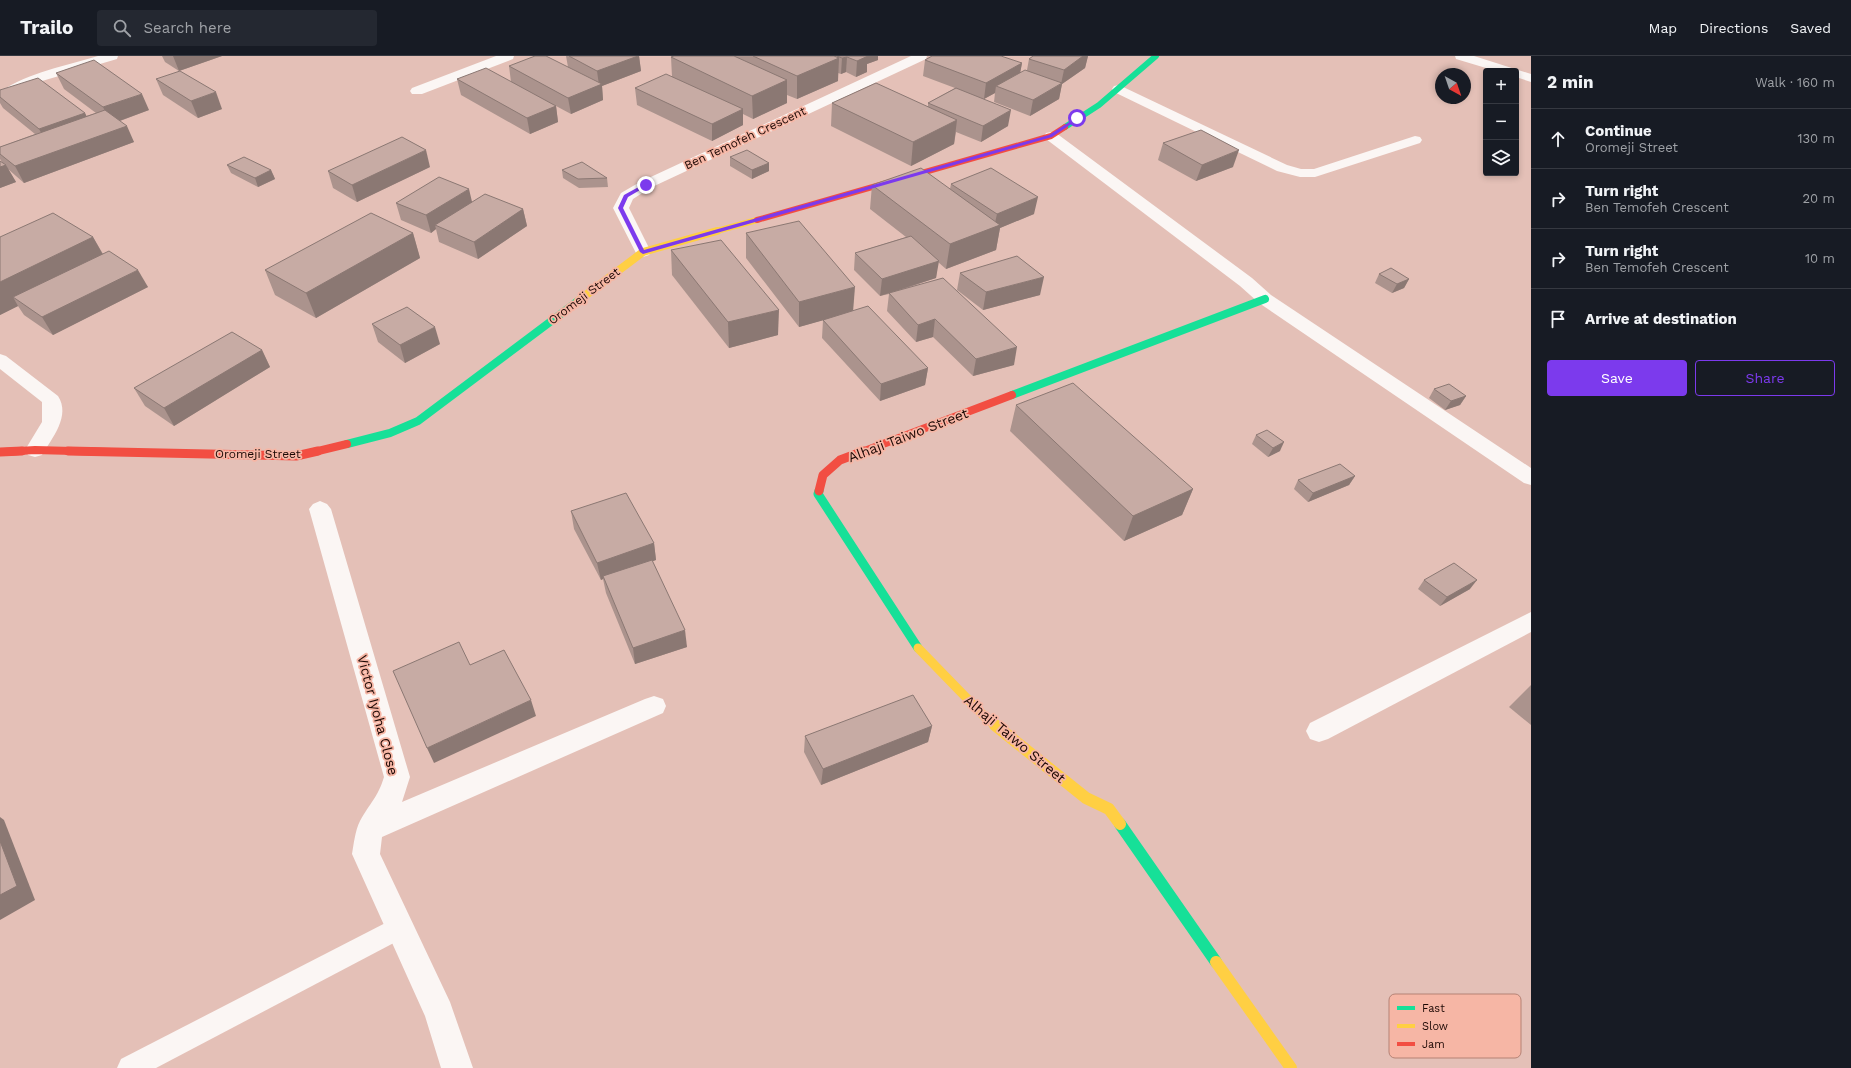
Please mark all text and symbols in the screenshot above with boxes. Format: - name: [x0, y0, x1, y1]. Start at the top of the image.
- search box: [97, 10, 377, 46]
- text: Trailo: [20, 16, 73, 39]
- icon: search: [111, 17, 133, 39]
- text: Search here: [143, 19, 231, 37]
- text: Map: [1649, 20, 1677, 36]
- text: Directions: [1699, 20, 1768, 36]
- text: Saved: [1790, 20, 1831, 36]
- north arrow: [1435, 68, 1471, 104]
- map controls: [1483, 68, 1519, 176]
- button: +: [1483, 68, 1519, 104]
- text: 2 min: [1547, 72, 1593, 92]
- text: Walk · 160 m: [1755, 75, 1835, 90]
- street label: Ben Temofeh Crescent: [682, 104, 808, 172]
- button: −: [1483, 104, 1519, 140]
- route start: [1068, 109, 1086, 127]
- text: Continue: [1585, 122, 1652, 140]
- icon: ahead: [1547, 128, 1569, 150]
- text: 130 m: [1797, 131, 1835, 146]
- button: layers: [1483, 140, 1519, 176]
- text: Oromeji Street: [1585, 140, 1678, 155]
- route end: [637, 176, 655, 194]
- text: Turn right: [1585, 182, 1658, 200]
- icon: right: [1547, 188, 1569, 210]
- text: 20 m: [1803, 191, 1835, 206]
- text: Ben Temofeh Crescent: [1585, 200, 1729, 215]
- text: Turn right: [1585, 242, 1658, 260]
- icon: right: [1547, 248, 1569, 270]
- text: 10 m: [1805, 251, 1835, 266]
- text: Ben Temofeh Crescent: [1585, 260, 1729, 275]
- street label: Oromeji Street: [546, 265, 622, 327]
- icon: arrive: [1547, 308, 1569, 330]
- text: Arrive at destination: [1585, 310, 1737, 328]
- button: Save: [1547, 360, 1687, 396]
- button: Share: [1695, 360, 1835, 396]
- street label: Alhaji Taiwo Street: [846, 405, 970, 465]
- street label: Oromeji Street: [215, 447, 301, 461]
- street label: Victor Iyoha Close: [354, 653, 402, 777]
- street label: Alhaji Taiwo Street: [961, 692, 1069, 786]
- legend: [1389, 994, 1521, 1058]
- text: Fast: [1422, 1002, 1445, 1015]
- text: Slow: [1422, 1020, 1448, 1033]
- text: Jam: [1422, 1038, 1445, 1051]

